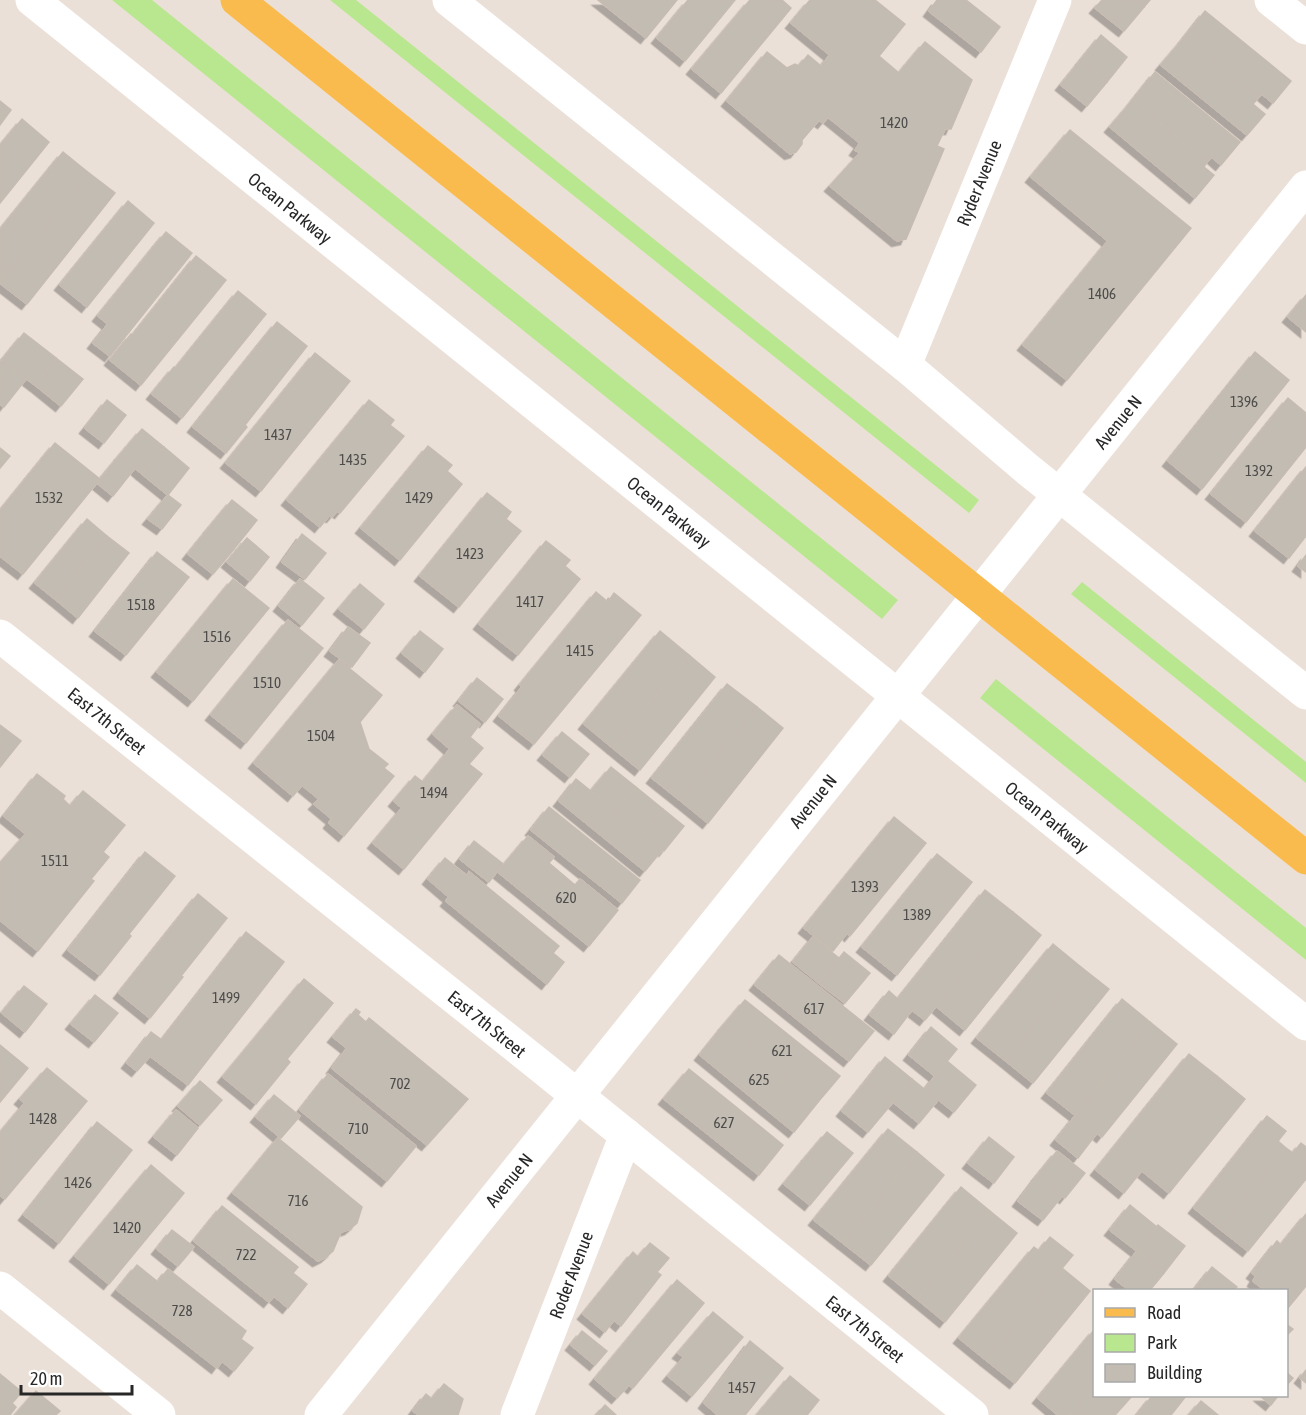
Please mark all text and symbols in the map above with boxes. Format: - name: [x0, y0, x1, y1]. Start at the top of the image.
- house number: 1420: [880, 114, 908, 131]
- street label: Ryder Avenue: [952, 137, 1006, 229]
- street label: Ocean Parkway: [244, 168, 336, 248]
- house number: 1406: [1088, 285, 1116, 302]
- street label: Avenue N: [1090, 391, 1146, 453]
- house number: 1396: [1230, 393, 1258, 410]
- house number: 1437: [264, 426, 292, 443]
- house number: 1435: [339, 451, 367, 468]
- house number: 1392: [1245, 462, 1273, 479]
- street label: Ocean Parkway: [623, 472, 715, 552]
- house number: 1532: [35, 489, 63, 506]
- house number: 1429: [405, 489, 433, 506]
- house number: 1423: [456, 545, 484, 562]
- house number: 1417: [516, 593, 544, 610]
- house number: 1518: [127, 596, 155, 613]
- house number: 1516: [203, 628, 231, 645]
- house number: 1415: [566, 642, 594, 659]
- house number: 1510: [253, 674, 281, 691]
- street label: East 7th Street: [64, 683, 150, 759]
- house number: 1504: [307, 727, 335, 744]
- street label: Avenue N: [785, 770, 841, 832]
- street label: Ocean Parkway: [1001, 777, 1093, 857]
- house number: 1494: [420, 784, 448, 801]
- house number: 1511: [41, 852, 69, 869]
- house number: 1393: [851, 878, 879, 895]
- house number: 620: [555, 889, 577, 906]
- house number: 1389: [903, 906, 931, 923]
- street label: East 7th Street: [444, 986, 530, 1062]
- house number: 1499: [212, 989, 240, 1006]
- house number: 617: [803, 1000, 825, 1017]
- house number: 621: [771, 1042, 793, 1059]
- house number: 625: [748, 1071, 770, 1088]
- house number: 702: [389, 1075, 411, 1092]
- house number: 1428: [29, 1110, 57, 1127]
- house number: 627: [713, 1114, 735, 1131]
- house number: 710: [347, 1120, 369, 1137]
- street label: Avenue N: [481, 1149, 537, 1211]
- house number: 1426: [64, 1174, 92, 1191]
- house number: 716: [287, 1192, 309, 1209]
- house number: 1420: [113, 1219, 141, 1236]
- street label: Roder Avenue: [545, 1228, 597, 1322]
- house number: 722: [235, 1246, 257, 1263]
- legend: [1093, 1289, 1288, 1397]
- street label: East 7th Street: [822, 1291, 908, 1367]
- house number: 728: [171, 1302, 193, 1319]
- text: Road: [1147, 1302, 1181, 1323]
- text: Park: [1147, 1332, 1177, 1353]
- scale bar: [21, 1358, 132, 1396]
- text: Building: [1147, 1362, 1202, 1383]
- text: 20 m: [30, 1368, 62, 1389]
- house number: 1457: [728, 1379, 756, 1396]

